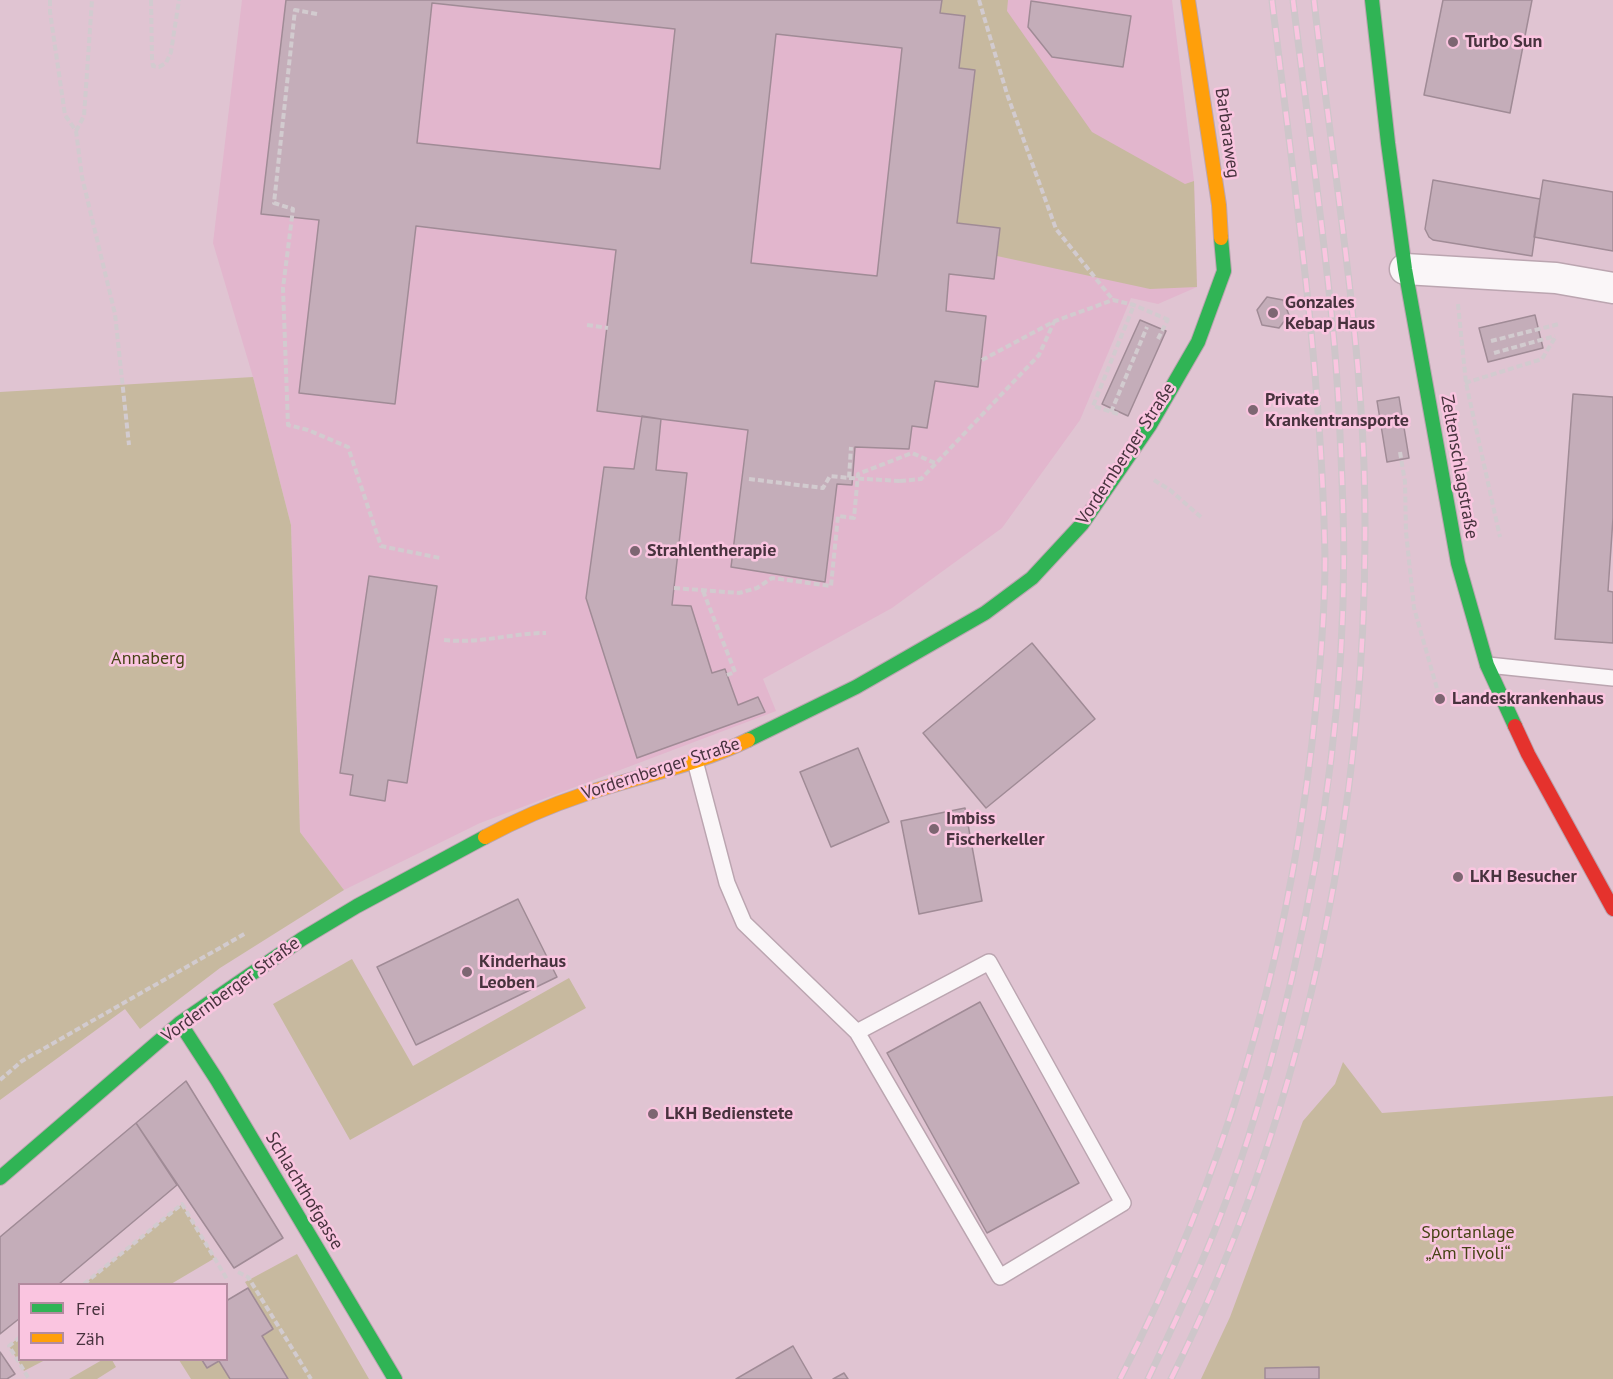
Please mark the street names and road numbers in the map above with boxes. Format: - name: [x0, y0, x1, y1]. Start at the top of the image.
- street label: Barbaraweg: [1210, 86, 1244, 180]
- street label: Vordernberger Straße: [1072, 379, 1180, 529]
- street label: Zeltenschlagstraße: [1436, 393, 1482, 541]
- street label: Vordernberger Straße: [579, 733, 743, 805]
- street label: Vordernberger Straße: [158, 933, 304, 1047]
- street label: Schlachthofgasse: [260, 1128, 348, 1254]

